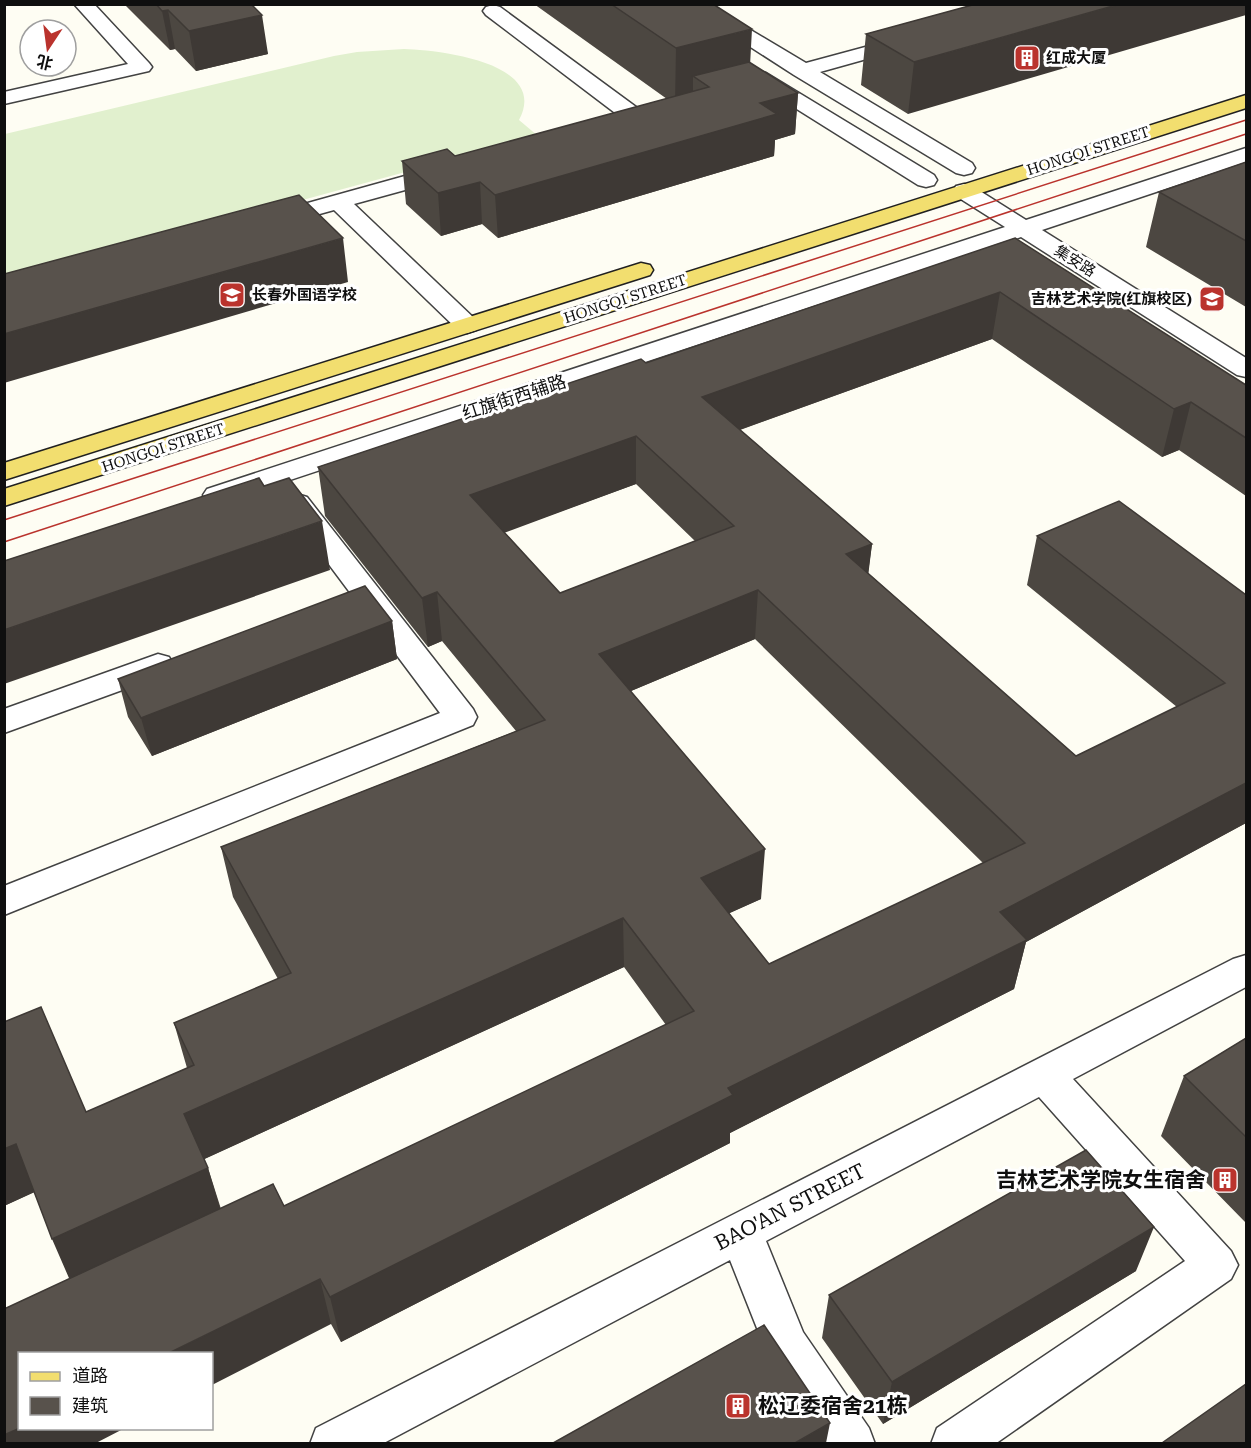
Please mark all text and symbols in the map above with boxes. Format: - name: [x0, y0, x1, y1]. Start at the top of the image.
- north arrow: [18, 18, 78, 78]
- building icon: 红成大厦: [1012, 43, 1042, 73]
- place label: 红成大厦: [1046, 49, 1106, 67]
- text: 北: [35, 51, 55, 73]
- street label: HONGQI STREET: [1024, 123, 1152, 179]
- street label: 集安路: [1051, 241, 1099, 281]
- street label: HONGQI STREET: [561, 271, 689, 327]
- school or university icon: 长春外国语学校: [217, 280, 247, 310]
- school or university icon: 吉林艺术学院(红旗校区): [1197, 284, 1227, 314]
- place label: 长春外国语学校: [252, 286, 357, 304]
- place label: 吉林艺术学院(红旗校区): [1031, 290, 1192, 308]
- street label: 红旗街西辅路: [459, 370, 569, 424]
- street label: HONGQI STREET: [99, 420, 227, 476]
- street label: BAO'AN STREET: [711, 1159, 869, 1255]
- building icon: 吉林艺术学院女生宿舍: [1210, 1165, 1240, 1195]
- place label: 吉林艺术学院女生宿舍: [996, 1168, 1206, 1192]
- legend: [18, 1352, 213, 1430]
- text: 道路: [72, 1365, 108, 1386]
- building icon: 松辽委宿舍21栋: [723, 1391, 753, 1421]
- place label: 松辽委宿舍21栋: [758, 1394, 908, 1418]
- text: 建筑: [72, 1395, 108, 1416]

